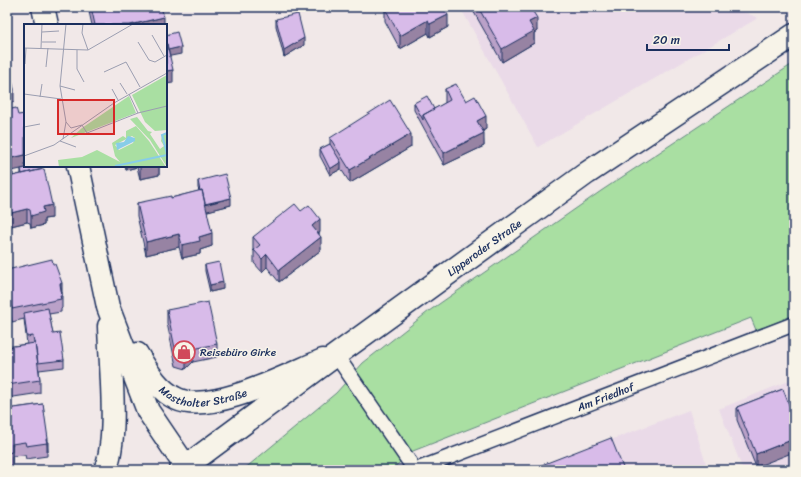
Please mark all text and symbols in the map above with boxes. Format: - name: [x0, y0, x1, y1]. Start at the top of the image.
- inset map: [24, 24, 167, 167]
- scale bar: [647, 26, 729, 52]
- text: 20 m: [653, 29, 680, 51]
- street label: Lipperoder Straße: [443, 214, 526, 282]
- shop icon: Reisebüro Girke: [171, 339, 197, 365]
- place label: Reisebüro Girke: [200, 343, 277, 362]
- street label: Am Friedhof: [573, 377, 638, 417]
- street label: Mastholter Straße: [154, 381, 250, 413]

